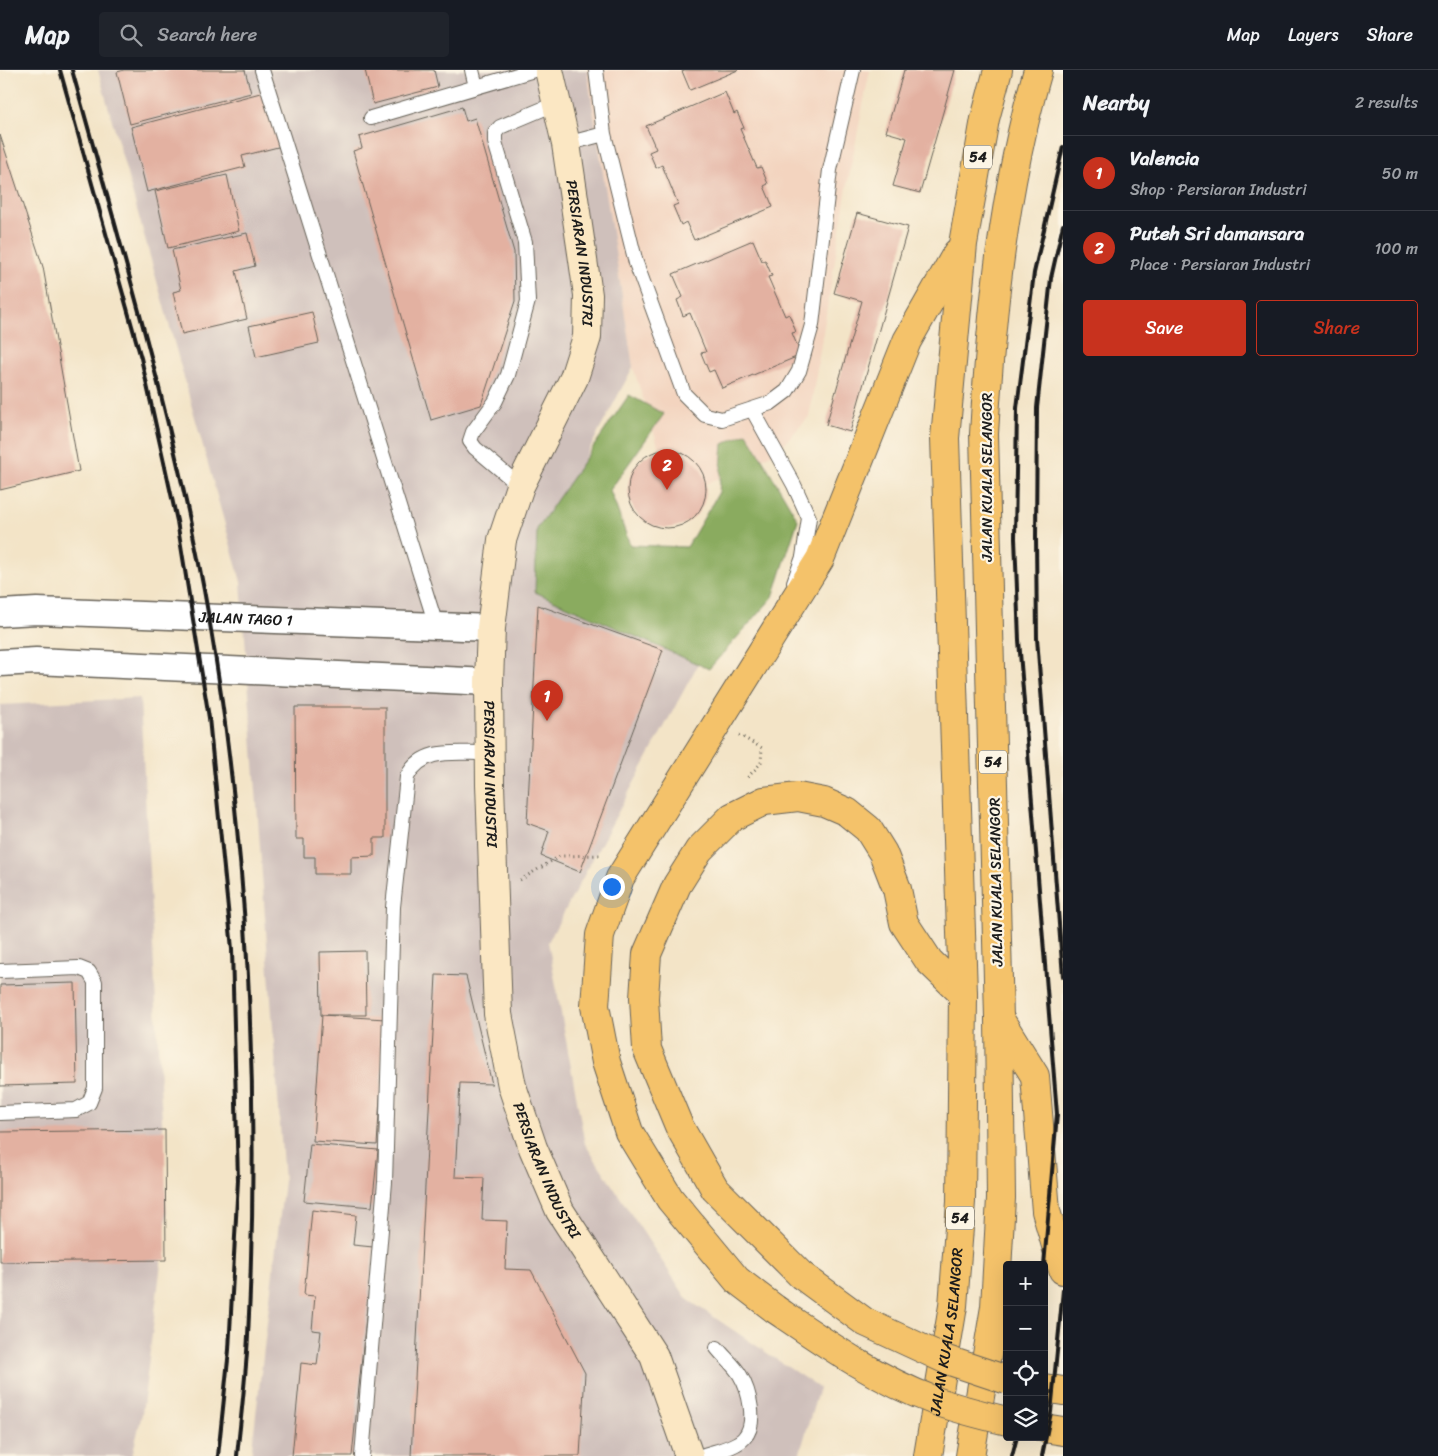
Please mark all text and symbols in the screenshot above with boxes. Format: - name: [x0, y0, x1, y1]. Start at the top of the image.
- search box: [99, 12, 449, 57]
- text: Map: [25, 14, 69, 56]
- text: Search here: [157, 18, 257, 51]
- text: Map: [1227, 19, 1260, 51]
- text: Layers: [1288, 19, 1339, 51]
- text: Share: [1367, 19, 1413, 51]
- icon: search: [117, 21, 145, 49]
- text: Nearby: [1083, 84, 1149, 122]
- text: 2 results: [1355, 88, 1418, 117]
- text: Valencia: [1130, 142, 1199, 175]
- road number: 54: [964, 145, 992, 168]
- text: 1: [1096, 159, 1102, 188]
- text: 50 m: [1382, 159, 1418, 188]
- text: Shop · Persiaran Industri: [1130, 175, 1307, 204]
- street label: PERSIARAN INDUSTRI: [558, 178, 601, 327]
- text: Puteh Sri damansara: [1130, 217, 1304, 250]
- text: 2: [1094, 234, 1104, 263]
- text: 100 m: [1374, 234, 1418, 263]
- text: Place · Persiaran Industri: [1130, 250, 1310, 279]
- button: Save: [1083, 300, 1246, 356]
- button: Share: [1256, 300, 1418, 356]
- street label: JALAN KUALA SELANGOR: [974, 393, 1000, 562]
- pin: 2: [651, 449, 683, 490]
- street label: JALAN TAGO 1: [197, 604, 293, 634]
- pin: 1: [531, 680, 563, 721]
- street label: PERSIARAN INDUSTRI: [476, 700, 505, 849]
- road number: 54: [979, 750, 1007, 774]
- street label: JALAN KUALA SELANGOR: [982, 797, 1010, 968]
- your location: [599, 874, 625, 900]
- street label: PERSIARAN INDUSTRI: [505, 1099, 588, 1245]
- road number: 54: [946, 1206, 974, 1230]
- street label: JALAN KUALA SELANGOR: [922, 1247, 970, 1418]
- map controls: [1003, 1261, 1048, 1441]
- button: +: [1003, 1261, 1048, 1306]
- button: −: [1003, 1306, 1048, 1351]
- button: locate: [1003, 1351, 1048, 1396]
- button: layers: [1003, 1396, 1048, 1441]

